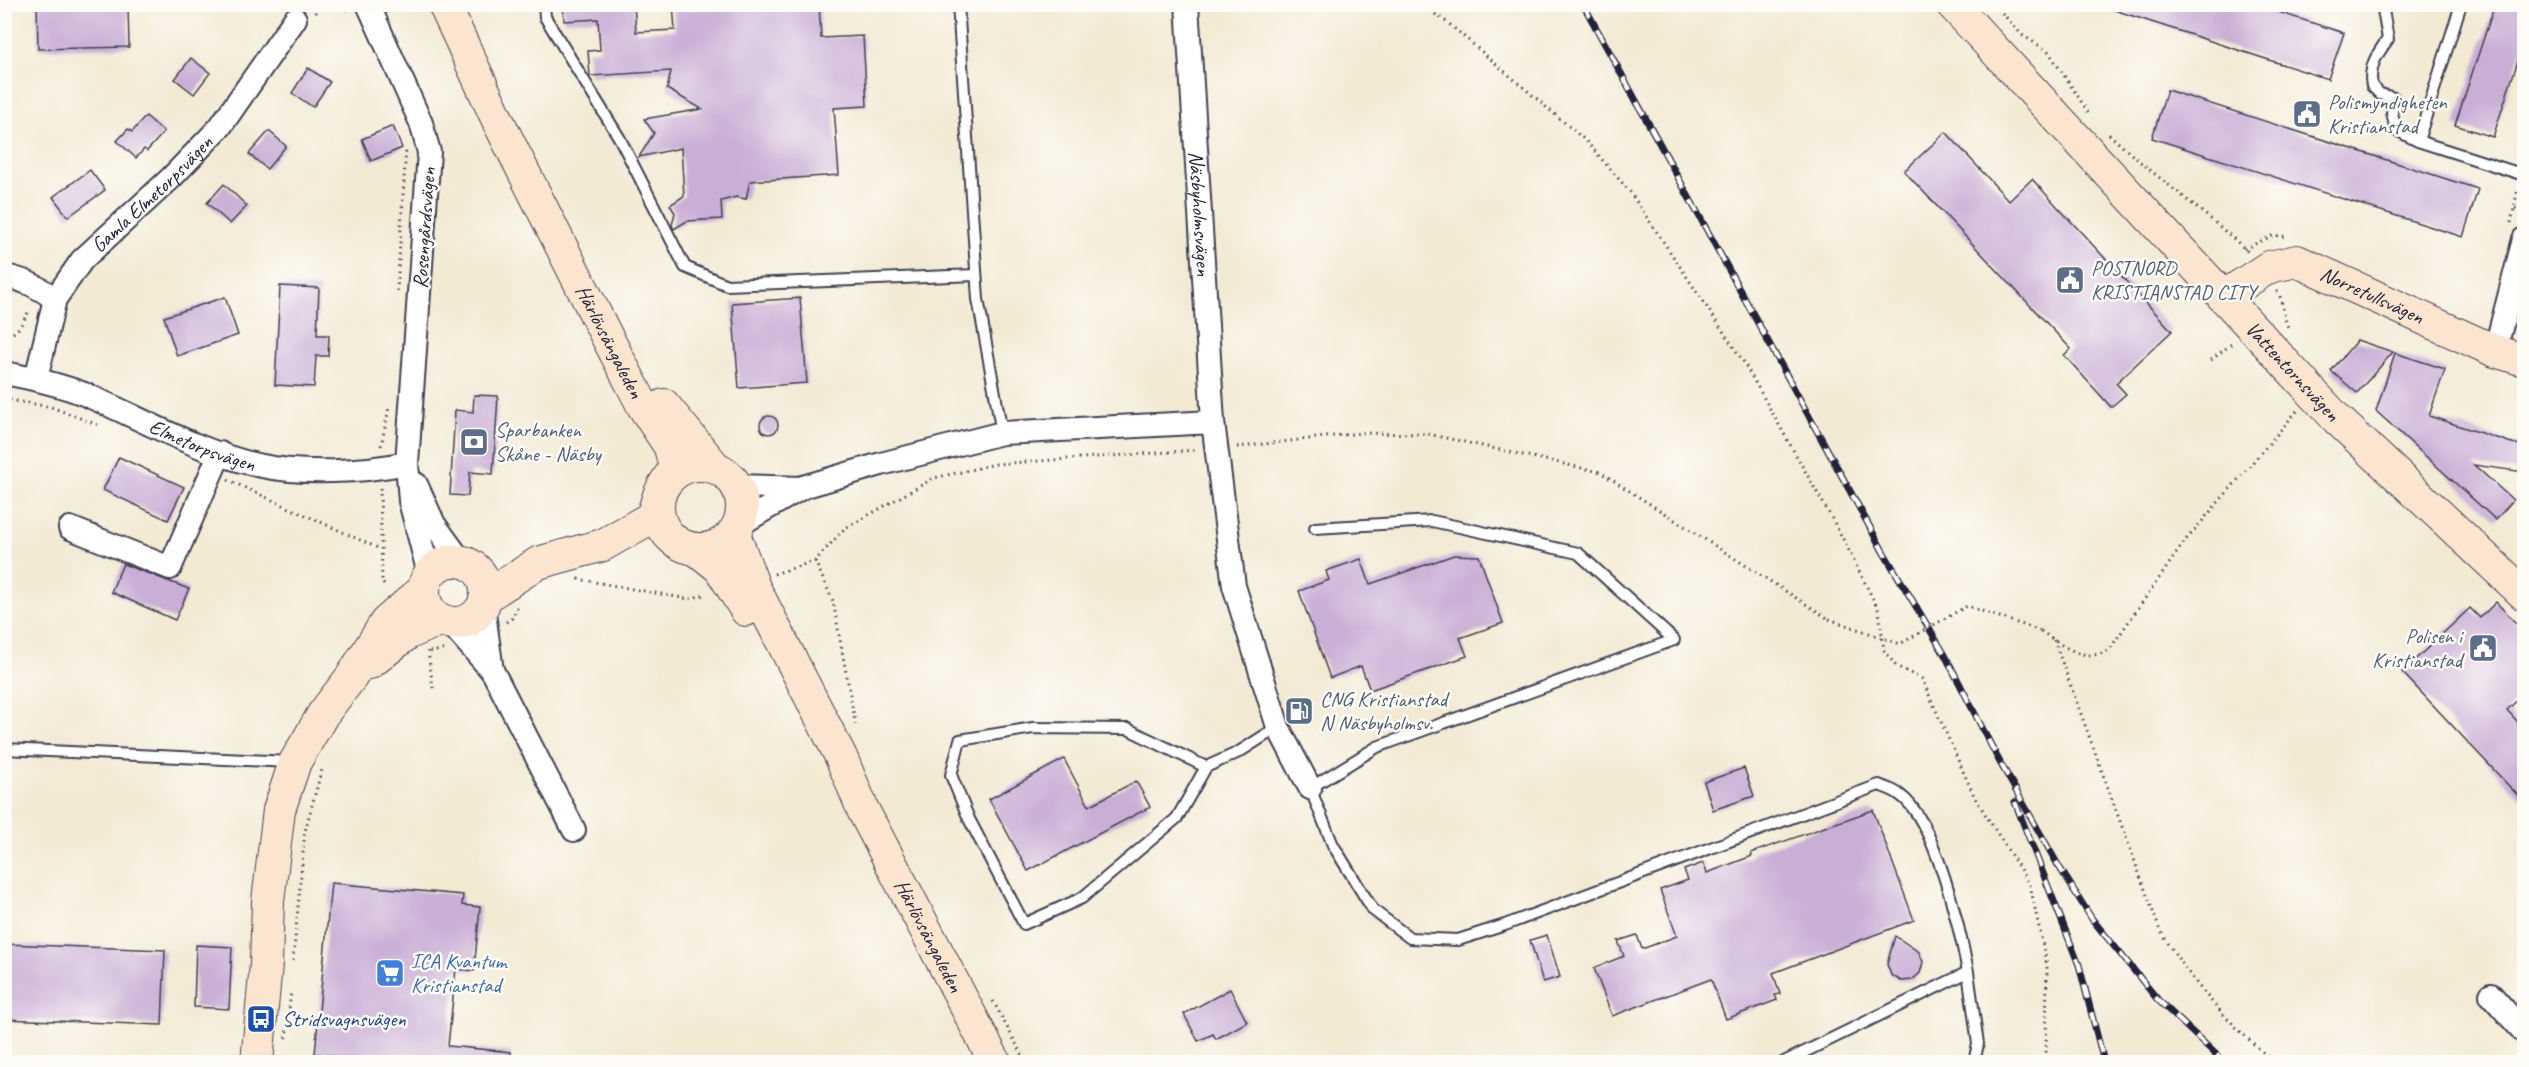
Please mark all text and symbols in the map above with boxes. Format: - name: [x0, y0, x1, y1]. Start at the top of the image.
- place label: Polismyndigheten Kristianstad: [2328, 89, 2447, 139]
- public building icon: Polismyndigheten Kristianstad: [2291, 98, 2323, 130]
- street label: Gamla Elmetorpsvägen: [86, 129, 219, 258]
- street label: Näsbyholmsvägen: [1183, 150, 1217, 277]
- street label: Rosengårdsvägen: [407, 166, 441, 289]
- place label: POSTNORD KRISTIANSTAD CITY: [2091, 255, 2259, 305]
- street label: Norretullsvägen: [2316, 260, 2428, 330]
- public building icon: POSTNORD KRISTIANSTAD CITY: [2054, 264, 2086, 296]
- street label: Härlövsängaleden: [570, 280, 650, 403]
- street label: Vattentornsvägen: [2240, 316, 2346, 427]
- street label: Elmetorpsvägen: [145, 413, 258, 477]
- place label: Sparbanken Skåne - Näsby: [495, 417, 603, 467]
- bank icon: Sparbanken Skåne - Näsby: [458, 426, 490, 458]
- place label: Polisen i Kristianstad: [2372, 623, 2466, 673]
- public building icon: Polisen i Kristianstad: [2467, 632, 2499, 664]
- place label: CNG Kristianstad N Näsbyholmsv.: [1320, 686, 1451, 736]
- fuel station icon: CNG Kristianstad N Näsbyholmsv.: [1283, 695, 1315, 727]
- street label: Härlövsängaleden: [889, 875, 969, 997]
- place label: ICA Kvantum Kristianstad: [411, 948, 509, 998]
- supermarket icon: ICA Kvantum Kristianstad: [374, 957, 406, 989]
- bus stop icon: Stridsvagnsvägen: [245, 1003, 277, 1035]
- place label: Stridsvagnsvägen: [282, 1006, 406, 1032]

